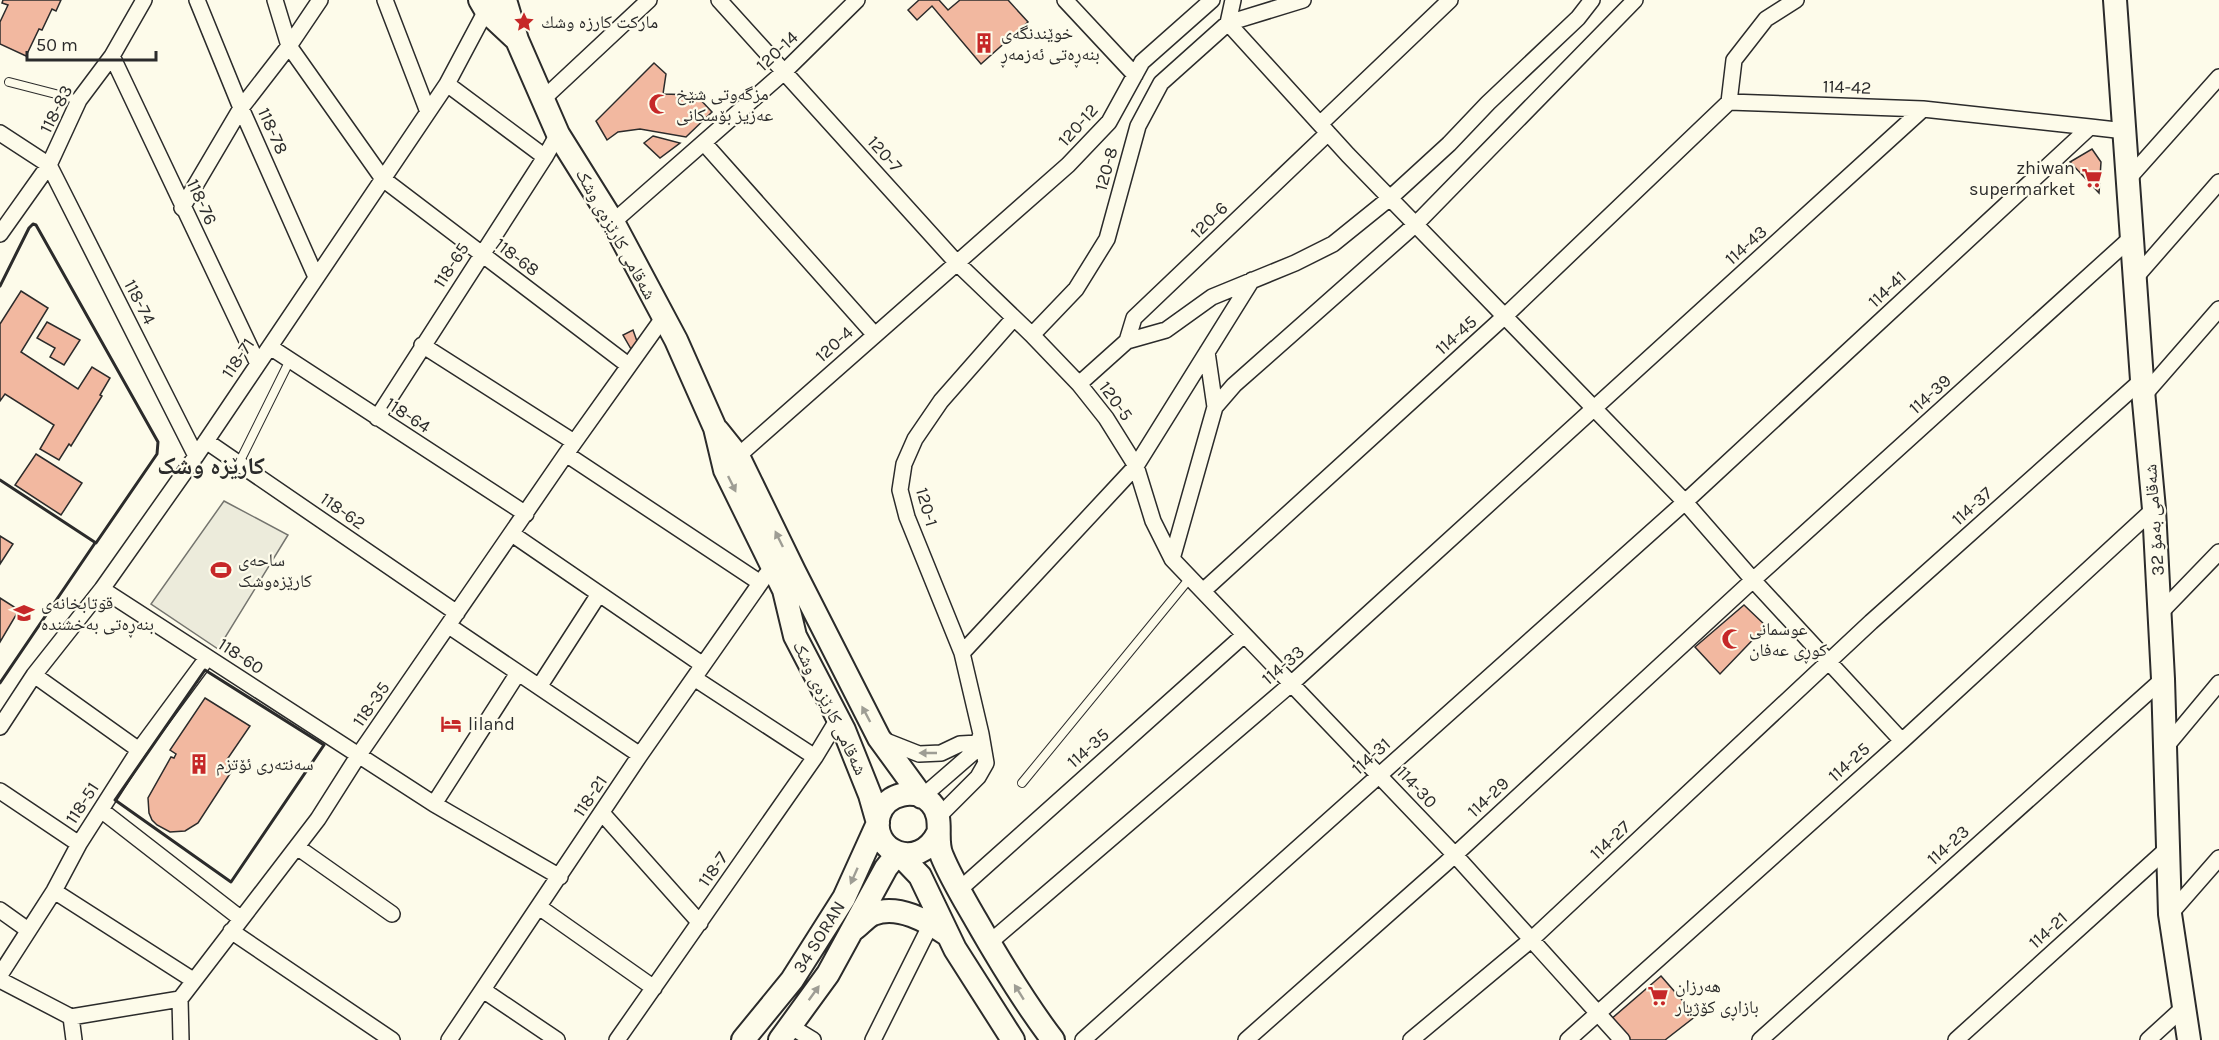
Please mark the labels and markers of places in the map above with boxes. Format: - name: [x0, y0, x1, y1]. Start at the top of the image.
- place icon: ماركت كارزه وشك: [512, 10, 536, 34]
- place label: ماركت كارزه وشك: [541, 11, 658, 33]
- place label: خوێندنگەی بنەڕەتی ئەزمەڕ: [1000, 22, 1100, 68]
- building icon: خوێندنگەی بنەڕەتی ئەزمەڕ: [972, 31, 996, 55]
- place label: مزگەوتی شێخ عەزیز بۆسکانی: [676, 83, 773, 126]
- mosque icon: مزگەوتی شێخ عەزیز بۆسکانی: [647, 92, 671, 116]
- place label: zhiwan supermarket: [1969, 157, 2075, 200]
- supermarket icon: zhiwan supermarket: [2080, 166, 2104, 190]
- place label: ساحه‌ی کارێزه‌وشک: [238, 549, 313, 592]
- sports icon: ساحه‌ی کارێزه‌وشک: [209, 558, 233, 582]
- place label: قوتابخانەی بنەڕەتی بەخشندە: [41, 592, 154, 638]
- school or university icon: قوتابخانەی بنەڕەتی بەخشندە: [12, 601, 36, 625]
- place label: عوسمانی کوڕی عەفان: [1749, 618, 1828, 664]
- mosque icon: عوسمانی کوڕی عەفان: [1720, 627, 1744, 651]
- hotel icon: liland: [439, 712, 463, 736]
- place label: liland: [468, 713, 515, 735]
- building icon: سەنتەری ئۆتزم: [187, 752, 211, 776]
- place label: سەنتەری ئۆتزم: [216, 753, 314, 776]
- place label: ھەرزان بازاڕی کۆژیار: [1674, 975, 1759, 1021]
- supermarket icon: ھەرزان بازاڕی کۆژیار: [1646, 984, 1670, 1008]

